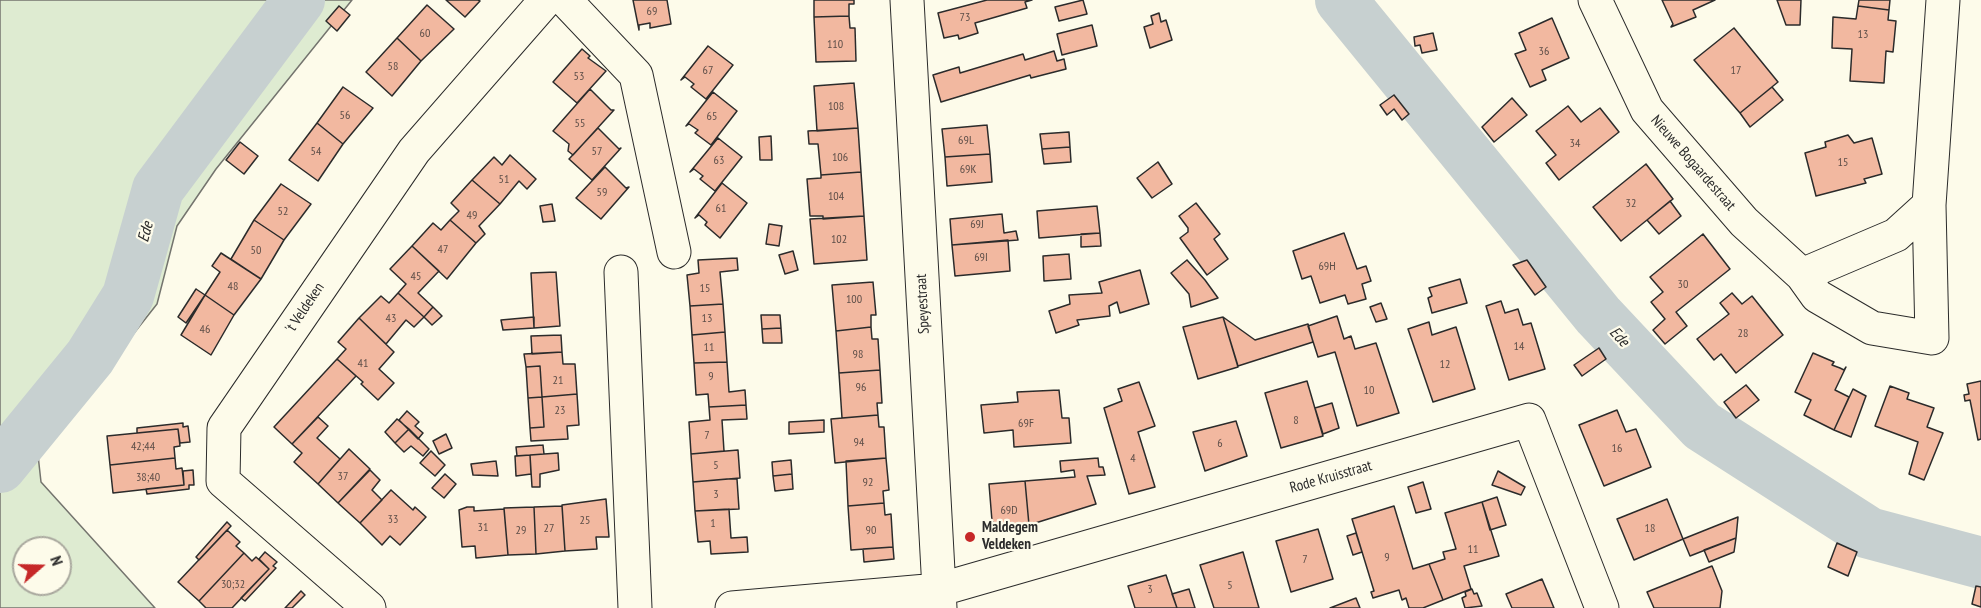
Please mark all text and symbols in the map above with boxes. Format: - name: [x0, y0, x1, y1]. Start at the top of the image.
- house number: 69: [647, 5, 657, 19]
- house number: 73: [960, 11, 970, 25]
- house number: 60: [420, 27, 430, 41]
- house number: 13: [1858, 28, 1868, 42]
- house number: 110: [827, 38, 843, 52]
- house number: 36: [1539, 45, 1549, 59]
- house number: 58: [388, 60, 398, 74]
- house number: 67: [703, 64, 713, 78]
- house number: 17: [1731, 64, 1741, 78]
- house number: 53: [574, 70, 584, 84]
- house number: 108: [828, 100, 844, 114]
- house number: 56: [340, 109, 350, 123]
- house number: 65: [707, 110, 717, 124]
- street label: Nieuwe Bogaardestraat: [1647, 112, 1739, 214]
- house number: 55: [575, 117, 585, 131]
- house number: 69L: [958, 134, 974, 148]
- house number: 34: [1570, 137, 1580, 151]
- house number: 54: [311, 145, 321, 159]
- house number: 57: [592, 145, 602, 159]
- house number: 106: [832, 151, 848, 165]
- house number: 63: [714, 154, 724, 168]
- house number: 15: [1838, 156, 1848, 170]
- house number: 69K: [960, 163, 976, 177]
- house number: 51: [499, 173, 509, 187]
- house number: 59: [597, 186, 607, 200]
- house number: 104: [828, 190, 844, 204]
- house number: 32: [1626, 197, 1636, 211]
- house number: 61: [716, 202, 726, 216]
- house number: 52: [278, 205, 288, 219]
- house number: 49: [467, 209, 477, 223]
- house number: 69J: [970, 218, 984, 232]
- water label: Ede: [134, 220, 158, 244]
- house number: 102: [831, 233, 847, 247]
- house number: 47: [438, 243, 448, 257]
- house number: 50: [251, 244, 261, 258]
- house number: 69I: [974, 251, 988, 265]
- house number: 69H: [1318, 260, 1336, 274]
- house number: 45: [411, 270, 421, 284]
- street label: Speyestraat: [912, 273, 934, 335]
- house number: 30: [1678, 278, 1688, 292]
- street label: 't Veldeken: [282, 279, 328, 337]
- house number: 48: [228, 280, 238, 294]
- house number: 15: [700, 282, 710, 296]
- house number: 100: [846, 293, 862, 307]
- house number: 43: [386, 312, 396, 326]
- house number: 13: [702, 312, 712, 326]
- house number: 46: [200, 323, 210, 337]
- water label: Ede: [1605, 323, 1633, 351]
- house number: 28: [1738, 327, 1748, 341]
- house number: 14: [1514, 340, 1524, 354]
- house number: 11: [704, 341, 714, 355]
- house number: 98: [853, 348, 863, 362]
- house number: 41: [358, 357, 368, 371]
- house number: 12: [1440, 358, 1450, 372]
- house number: 9: [708, 370, 714, 384]
- house number: 21: [553, 374, 563, 388]
- house number: 96: [856, 381, 866, 395]
- house number: 10: [1364, 384, 1374, 398]
- house number: 23: [555, 404, 565, 418]
- house number: 8: [1293, 414, 1299, 428]
- house number: 69F: [1018, 417, 1034, 431]
- house number: 7: [704, 429, 710, 443]
- house number: 94: [854, 436, 864, 450]
- house number: 6: [1217, 437, 1223, 451]
- house number: 42;44: [131, 440, 155, 454]
- house number: 16: [1612, 442, 1622, 456]
- house number: 4: [1130, 452, 1136, 466]
- street label: Rode Kruisstraat: [1288, 457, 1374, 497]
- house number: 5: [713, 459, 719, 473]
- house number: 37: [338, 470, 348, 484]
- house number: 38;40: [136, 471, 160, 485]
- house number: 92: [863, 476, 873, 490]
- house number: 3: [713, 488, 719, 502]
- house number: 69D: [1000, 504, 1018, 518]
- house number: 33: [388, 513, 398, 527]
- house number: 25: [580, 514, 590, 528]
- house number: 1: [710, 517, 716, 531]
- place label: Maldegem Veldeken: [982, 519, 1038, 554]
- house number: 31: [478, 521, 488, 535]
- house number: 27: [544, 522, 554, 536]
- house number: 18: [1645, 522, 1655, 536]
- house number: 29: [516, 524, 526, 538]
- house number: 90: [866, 524, 876, 538]
- marker: Maldegem Veldeken: [963, 530, 977, 544]
- north arrow: [12, 536, 72, 596]
- house number: 11: [1468, 543, 1478, 557]
- house number: 9: [1384, 551, 1390, 565]
- text: N: [46, 553, 68, 568]
- house number: 7: [1302, 553, 1308, 567]
- house number: 30;32: [221, 578, 245, 592]
- house number: 5: [1227, 579, 1233, 593]
- house number: 3: [1147, 583, 1153, 597]

